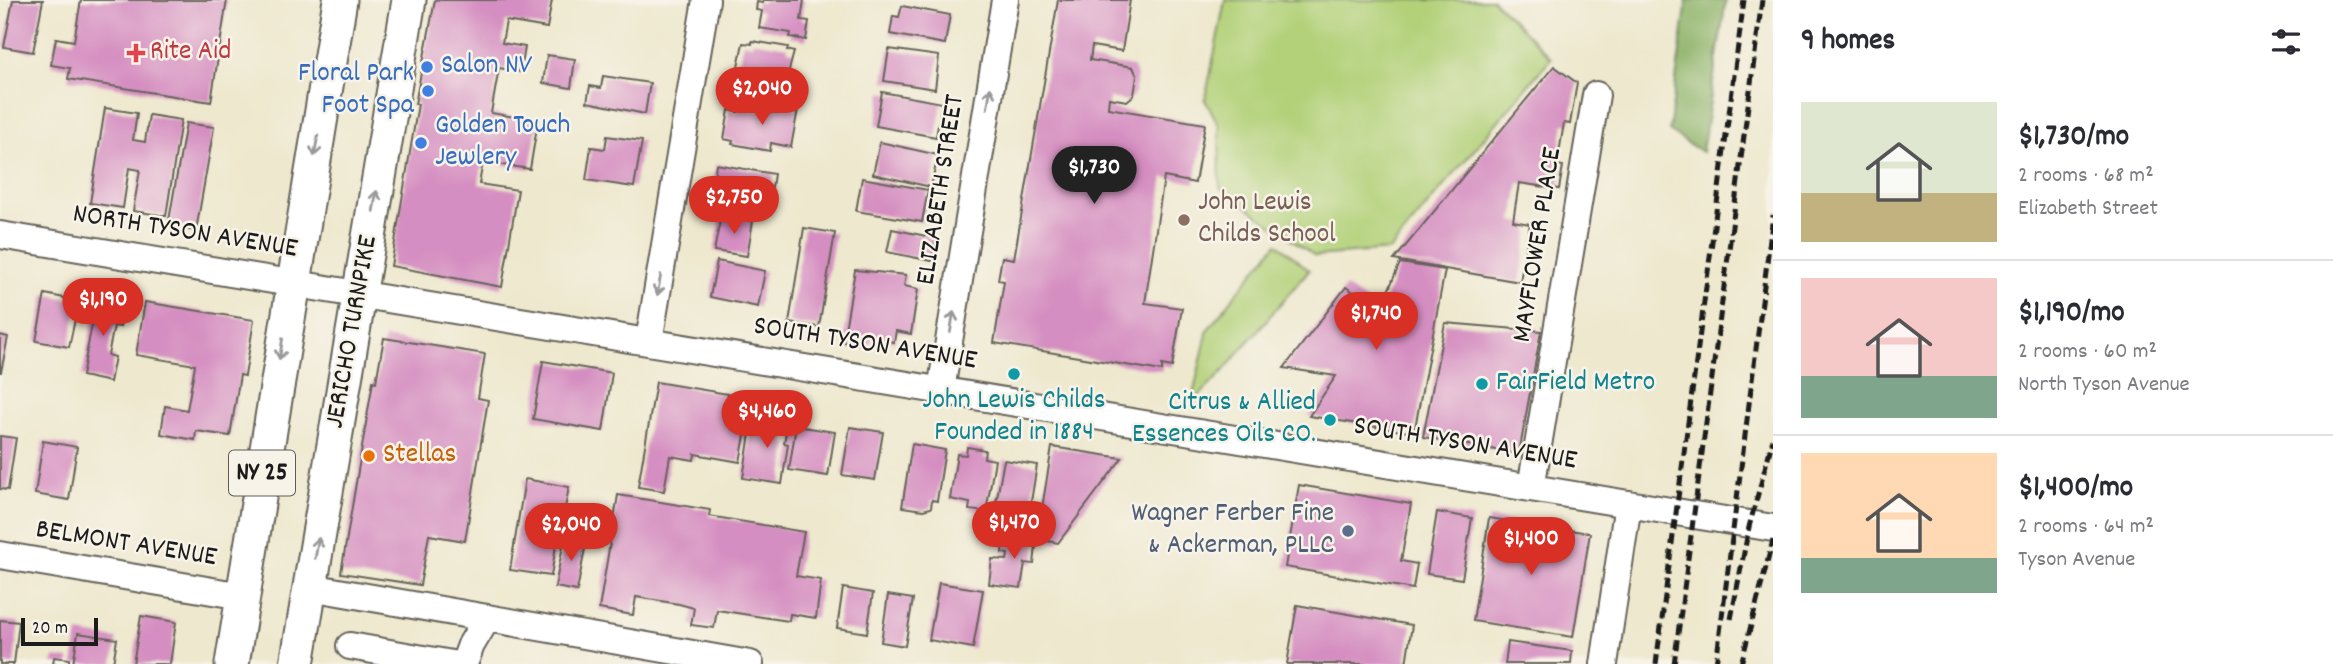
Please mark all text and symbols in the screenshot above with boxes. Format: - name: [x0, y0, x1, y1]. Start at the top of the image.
- text: 9 homes: [1801, 21, 1895, 64]
- icon: filters: [2267, 23, 2305, 61]
- place label: Rite Aid: [150, 33, 231, 73]
- marker: Rite Aid: [128, 45, 144, 61]
- place label: Salon NV: [441, 47, 533, 87]
- place label: Floral Park Foot Spa: [298, 55, 415, 127]
- marker: Salon NV: [419, 59, 435, 75]
- pin: $2,040: [705, 68, 819, 127]
- text: $2,040: [732, 73, 792, 106]
- marker: Floral Park Foot Spa: [420, 83, 436, 99]
- one-way arrow: [983, 87, 996, 110]
- street label: ELIZABETH STREET: [907, 92, 977, 288]
- place label: Golden Touch Jewlery: [435, 107, 570, 179]
- text: $1,730/mo: [2018, 117, 2129, 160]
- icon: home: [1857, 130, 1941, 214]
- one-way arrow: [309, 134, 322, 157]
- marker: Golden Touch Jewlery: [413, 135, 429, 151]
- street label: MAYFLOWER PLACE: [1504, 144, 1574, 345]
- pin: $1,730: [1037, 146, 1151, 206]
- text: $1,730: [1068, 152, 1120, 185]
- text: 2 rooms · 68 m²: [2018, 160, 2154, 193]
- pin: $2,750: [677, 176, 791, 236]
- text: $2,750: [705, 182, 763, 215]
- place label: John Lewis Childs School: [1198, 184, 1336, 256]
- one-way arrow: [369, 190, 382, 213]
- text: Elizabeth Street: [2018, 193, 2158, 226]
- street label: NORTH TYSON AVENUE: [70, 195, 301, 271]
- marker: John Lewis Childs School: [1176, 212, 1192, 228]
- street label: JERICHO TURNPIKE: [316, 232, 390, 432]
- one-way arrow: [652, 273, 665, 296]
- pin: $1,190: [46, 278, 160, 338]
- text: $1,190: [78, 284, 128, 317]
- pin: $1,740: [1319, 292, 1433, 352]
- text: $1,190/mo: [2018, 293, 2125, 336]
- text: $1,740: [1350, 298, 1402, 331]
- icon: home: [1857, 306, 1941, 390]
- street label: SOUTH TYSON AVENUE: [751, 308, 980, 382]
- one-way arrow: [946, 311, 959, 334]
- text: 2 rooms · 60 m²: [2018, 336, 2157, 369]
- one-way arrow: [274, 337, 287, 360]
- place label: FairField Metro: [1496, 364, 1655, 404]
- marker: John Lewis Childs Founded in 1884: [1006, 366, 1022, 382]
- text: North Tyson Avenue: [2018, 369, 2190, 402]
- marker: FairField Metro: [1474, 376, 1490, 392]
- place label: John Lewis Childs Founded in 1884: [922, 382, 1106, 454]
- place label: Citrus & Allied Essences Oils CO.: [1132, 384, 1316, 456]
- pin: $4,460: [710, 391, 824, 450]
- text: $4,460: [738, 396, 796, 429]
- street label: SOUTH TYSON AVENUE: [1351, 408, 1580, 482]
- marker: Citrus & Allied Essences Oils CO.: [1322, 412, 1338, 428]
- place label: Stellas: [383, 436, 456, 476]
- marker: Stellas: [361, 448, 377, 464]
- road number: NY 25: [229, 450, 295, 495]
- text: $1,400/mo: [2018, 468, 2133, 511]
- icon: home: [1857, 481, 1941, 565]
- place label: Wagner Ferber Fine & Ackerman, PLLC: [1131, 495, 1334, 567]
- pin: $1,470: [957, 502, 1071, 561]
- pin: $2,040: [514, 504, 628, 563]
- text: $1,470: [988, 507, 1040, 540]
- text: $2,040: [541, 509, 601, 542]
- street label: BELMONT AVENUE: [33, 511, 220, 579]
- text: 2 rooms · 64 m²: [2018, 511, 2154, 544]
- pin: $1,400: [1474, 518, 1588, 577]
- marker: Wagner Ferber Fine & Ackerman, PLLC: [1340, 523, 1356, 539]
- text: $1,400: [1503, 523, 1559, 556]
- one-way arrow: [311, 537, 324, 560]
- text: Tyson Avenue: [2018, 544, 2135, 577]
- scale bar: [21, 615, 98, 647]
- text: 20 m: [32, 616, 68, 643]

